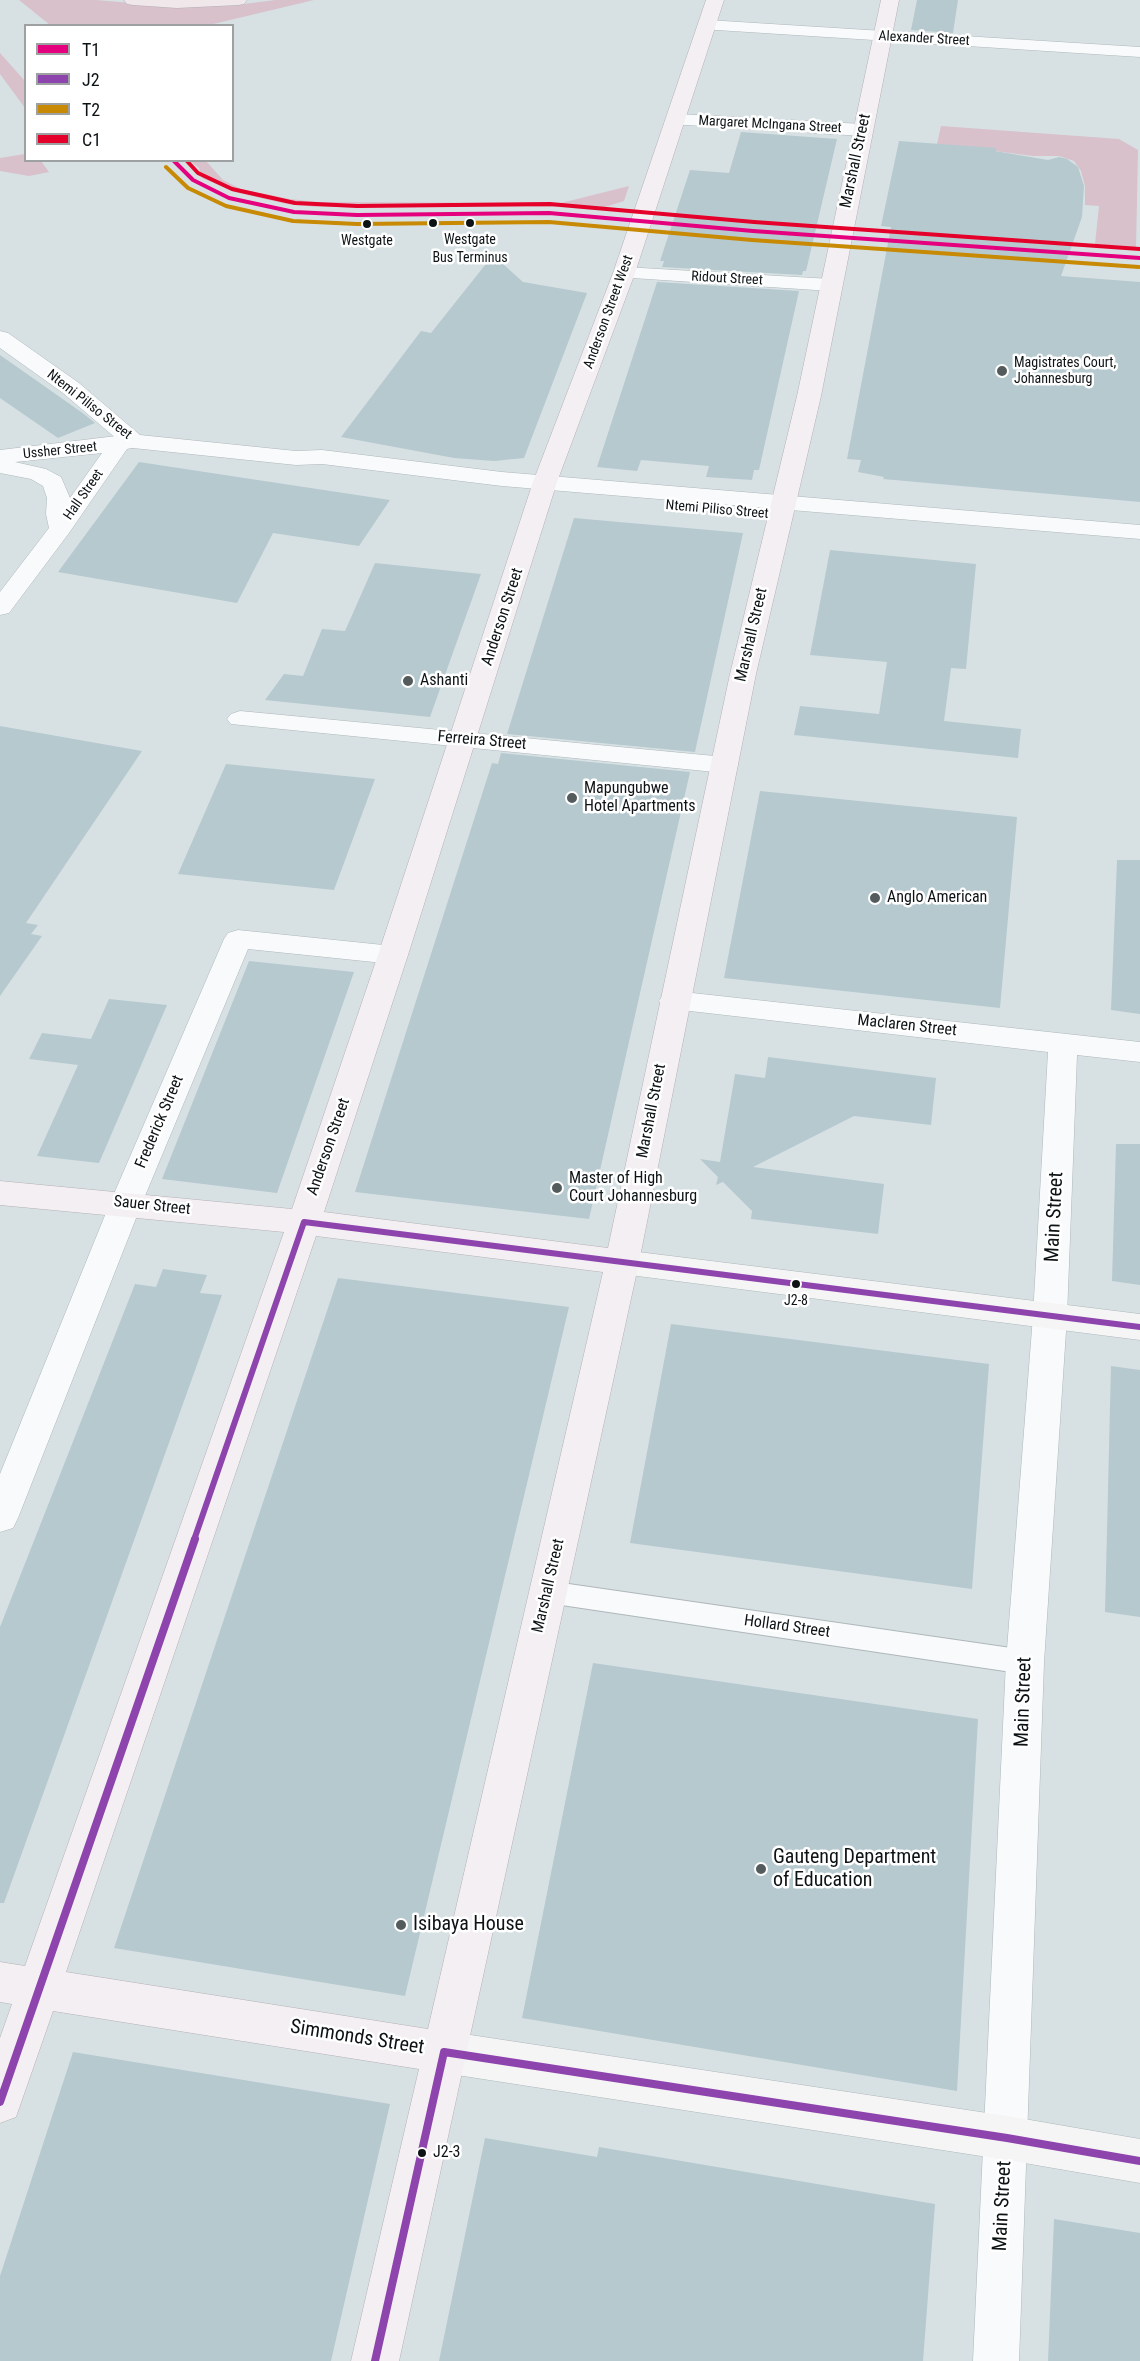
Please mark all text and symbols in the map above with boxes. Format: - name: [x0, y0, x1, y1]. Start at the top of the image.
- legend: [24, 24, 234, 162]
- street label: Alexander Street: [878, 28, 970, 50]
- text: T1: [82, 39, 100, 60]
- text: J2: [82, 69, 100, 90]
- text: T2: [82, 99, 100, 120]
- street label: Marshall Street: [837, 112, 875, 210]
- street label: Margaret McIngana Street: [698, 113, 842, 137]
- text: C1: [82, 129, 101, 150]
- unlabelled marker: [427, 217, 439, 229]
- marker: Westgate Bus Terminus: [464, 217, 476, 229]
- marker: Westgate: [361, 218, 373, 230]
- place label: Westgate Bus Terminus: [432, 232, 508, 264]
- place label: Westgate: [341, 233, 393, 249]
- street label: Anderson Street West: [581, 253, 637, 371]
- street label: Ridout Street: [691, 269, 763, 289]
- place label: Magistrates Court, Johannesburg: [1014, 355, 1116, 388]
- marker: Magistrates Court, Johannesburg: [995, 364, 1009, 378]
- street label: Ntemi Piliso Street: [43, 367, 135, 443]
- street label: Ussher Street: [22, 439, 98, 463]
- street label: Hall Street: [61, 466, 107, 524]
- street label: Ntemi Piliso Street: [665, 497, 769, 523]
- street label: Anderson Street: [478, 566, 528, 668]
- street label: Marshall Street: [732, 586, 772, 684]
- place label: Ashanti: [420, 671, 468, 691]
- marker: Ashanti: [401, 674, 415, 688]
- street label: Ferreira Street: [437, 728, 527, 754]
- place label: Mapungubwe Hotel Apartments: [584, 779, 696, 817]
- marker: Mapungubwe Hotel Apartments: [565, 791, 579, 805]
- place label: Anglo American: [887, 888, 987, 908]
- marker: Anglo American: [868, 891, 882, 905]
- street label: Maclaren Street: [856, 1011, 958, 1041]
- street label: Marshall Street: [633, 1062, 671, 1160]
- street label: Frederick Street: [132, 1072, 188, 1172]
- street label: Anderson Street: [303, 1096, 355, 1198]
- place label: Master of High Court Johannesburg: [569, 1169, 697, 1207]
- street label: Main Street: [1041, 1171, 1069, 1263]
- marker: Master of High Court Johannesburg: [550, 1181, 564, 1195]
- street label: Sauer Street: [113, 1192, 191, 1220]
- marker: J2-8: [790, 1278, 802, 1290]
- place label: J2-8: [784, 1293, 808, 1309]
- street label: Marshall Street: [529, 1537, 569, 1635]
- street label: Hollard Street: [743, 1611, 831, 1643]
- street label: Main Street: [1010, 1656, 1038, 1748]
- place label: Gauteng Department of Education: [773, 1846, 936, 1893]
- marker: Gauteng Department of Education: [754, 1862, 768, 1876]
- place label: Isibaya House: [413, 1913, 524, 1937]
- marker: Isibaya House: [394, 1918, 408, 1932]
- street label: Simmonds Street: [288, 2016, 426, 2060]
- place label: J2-3: [433, 2143, 460, 2163]
- marker: J2-3: [416, 2147, 428, 2159]
- street label: Main Street: [989, 2160, 1017, 2252]

